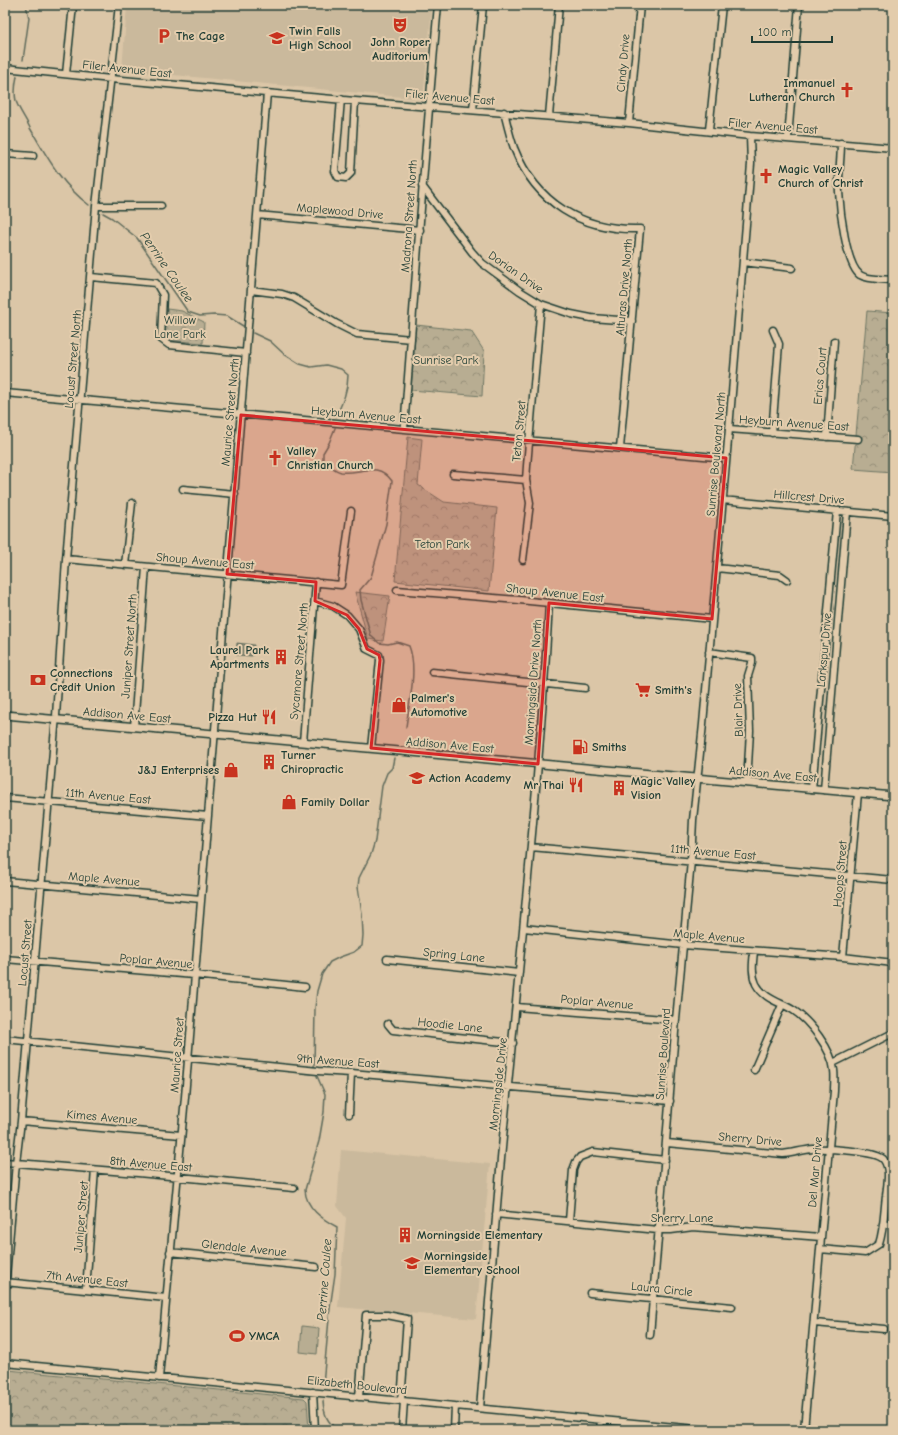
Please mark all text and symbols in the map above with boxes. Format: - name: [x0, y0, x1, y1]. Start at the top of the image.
- theatre icon: John Roper Auditorium: [391, 16, 409, 34]
- scale bar: [752, 18, 832, 44]
- place label: Twin Falls High School: [289, 24, 351, 52]
- text: 100 m: [758, 25, 791, 39]
- parking icon: The Cage: [155, 27, 173, 45]
- place label: The Cage: [176, 29, 225, 43]
- school or university icon: Twin Falls High School: [268, 29, 286, 47]
- street label: Cindy Drive: [613, 33, 633, 93]
- place label: John Roper Auditorium: [370, 35, 430, 63]
- street label: Filer Avenue East: [82, 57, 173, 81]
- place label: Immanuel Lutheran Church: [749, 76, 835, 104]
- church icon: Immanuel Lutheran Church: [838, 81, 856, 99]
- street label: Filer Avenue East: [405, 86, 496, 108]
- street label: Filer Avenue East: [728, 115, 819, 137]
- street label: Madrona Street North: [398, 159, 420, 273]
- place label: Magic Valley Church of Christ: [778, 162, 864, 190]
- church icon: Magic Valley Church of Christ: [757, 167, 775, 185]
- street label: Maplewood Drive: [296, 200, 384, 222]
- water label: Perrine Coulee: [137, 229, 197, 306]
- street label: Alturas Drive North: [613, 238, 635, 336]
- street label: Dorian Drive: [486, 248, 546, 296]
- street label: Locust Street North: [62, 309, 84, 409]
- park label: Willow Lane Park: [154, 313, 206, 341]
- street label: Erics Court: [811, 346, 830, 405]
- park label: Sunrise Park: [414, 353, 479, 367]
- street label: Maurice Street North: [218, 357, 242, 467]
- street label: Sunrise Boulevard North: [704, 391, 728, 517]
- street label: Teton Street: [509, 399, 529, 462]
- street label: Heyburn Avenue East: [310, 403, 422, 427]
- street label: Heyburn Avenue East: [738, 412, 850, 434]
- place label: Valley Christian Church: [287, 444, 373, 472]
- church icon: Valley Christian Church: [266, 449, 284, 467]
- street label: Hillcrest Drive: [773, 487, 845, 507]
- park label: Teton Park: [415, 537, 469, 551]
- street label: Shoup Avenue East: [155, 550, 255, 572]
- street label: Shoup Avenue East: [505, 581, 605, 605]
- street label: Juniper Street North: [118, 593, 140, 699]
- street label: Sycamore Street North: [287, 602, 311, 720]
- street label: Larkspur Drive: [814, 612, 834, 688]
- street label: Morningside Drive North: [522, 619, 544, 745]
- place label: Laurel Park Apartments: [210, 643, 269, 671]
- building icon: Laurel Park Apartments: [272, 648, 290, 666]
- place label: Connections Credit Union: [50, 666, 115, 694]
- bank icon: Connections Credit Union: [29, 671, 47, 689]
- supermarket icon: Smith's: [634, 681, 652, 699]
- place label: Smith's: [655, 683, 692, 697]
- street label: Blair Drive: [730, 683, 746, 737]
- place label: Palmer's Automotive: [411, 691, 467, 719]
- shop icon: Palmer's Automotive: [390, 696, 408, 714]
- street label: Addison Ave East: [83, 704, 172, 726]
- restaurant icon: Pizza Hut: [260, 708, 278, 726]
- place label: Pizza Hut: [208, 710, 258, 724]
- street label: Addison Ave East: [406, 734, 495, 756]
- fuel station icon: Smiths: [571, 738, 589, 756]
- place label: Smiths: [592, 740, 626, 754]
- place label: Turner Chiropractic: [281, 748, 344, 776]
- building icon: Turner Chiropractic: [260, 753, 278, 771]
- shop icon: J&J Enterprises: [222, 761, 240, 779]
- place label: J&J Enterprises: [138, 763, 219, 777]
- street label: Addison Ave East: [729, 763, 818, 785]
- school or university icon: Action Academy: [408, 769, 426, 787]
- place label: Action Academy: [429, 771, 511, 785]
- place label: Magic Valley Vision: [631, 774, 696, 802]
- restaurant icon: Mr Thai: [567, 776, 585, 794]
- place label: Mr Thai: [524, 778, 564, 792]
- building icon: Magic Valley Vision: [610, 779, 628, 797]
- street label: 11th Avenue East: [65, 785, 152, 807]
- shop icon: Family Dollar: [280, 793, 298, 811]
- place label: Family Dollar: [301, 795, 370, 809]
- street label: Hoops Street: [830, 840, 850, 908]
- street label: 11th Avenue East: [670, 841, 757, 863]
- street label: Maple Avenue: [68, 869, 140, 889]
- street label: Locust Street: [15, 919, 35, 987]
- street label: Maple Avenue: [673, 926, 745, 946]
- street label: Spring Lane: [422, 945, 486, 965]
- street label: Poplar Avenue: [119, 951, 193, 971]
- street label: Poplar Avenue: [560, 992, 634, 1012]
- street label: Sunrise Boulevard: [653, 1008, 673, 1100]
- street label: Hoodie Lane: [417, 1015, 483, 1035]
- street label: Maurice Street: [167, 1016, 187, 1093]
- street label: Morningside Drive: [486, 1037, 510, 1131]
- street label: 9th Avenue East: [296, 1051, 380, 1071]
- street label: Kimes Avenue: [66, 1107, 138, 1127]
- street label: Sherry Drive: [718, 1129, 782, 1149]
- street label: Del Mar Drive: [805, 1136, 825, 1208]
- street label: 8th Avenue East: [109, 1153, 193, 1175]
- street label: Juniper Street: [71, 1180, 91, 1254]
- street label: Sherry Lane: [651, 1211, 713, 1225]
- building icon: Morningside Elementary: [396, 1226, 414, 1244]
- place label: Morningside Elementary: [417, 1228, 543, 1242]
- street label: Glendale Avenue: [201, 1237, 287, 1259]
- water label: Perrine Coulee: [314, 1238, 334, 1322]
- place label: Morningside Elementary School: [424, 1249, 520, 1277]
- school or university icon: Morningside Elementary School: [403, 1254, 421, 1272]
- street label: 7th Avenue East: [46, 1268, 129, 1290]
- street label: Laura Circle: [631, 1279, 693, 1299]
- sports icon: YMCA: [228, 1327, 246, 1345]
- place label: YMCA: [249, 1329, 280, 1343]
- street label: Elizabeth Boulevard: [306, 1373, 408, 1397]

